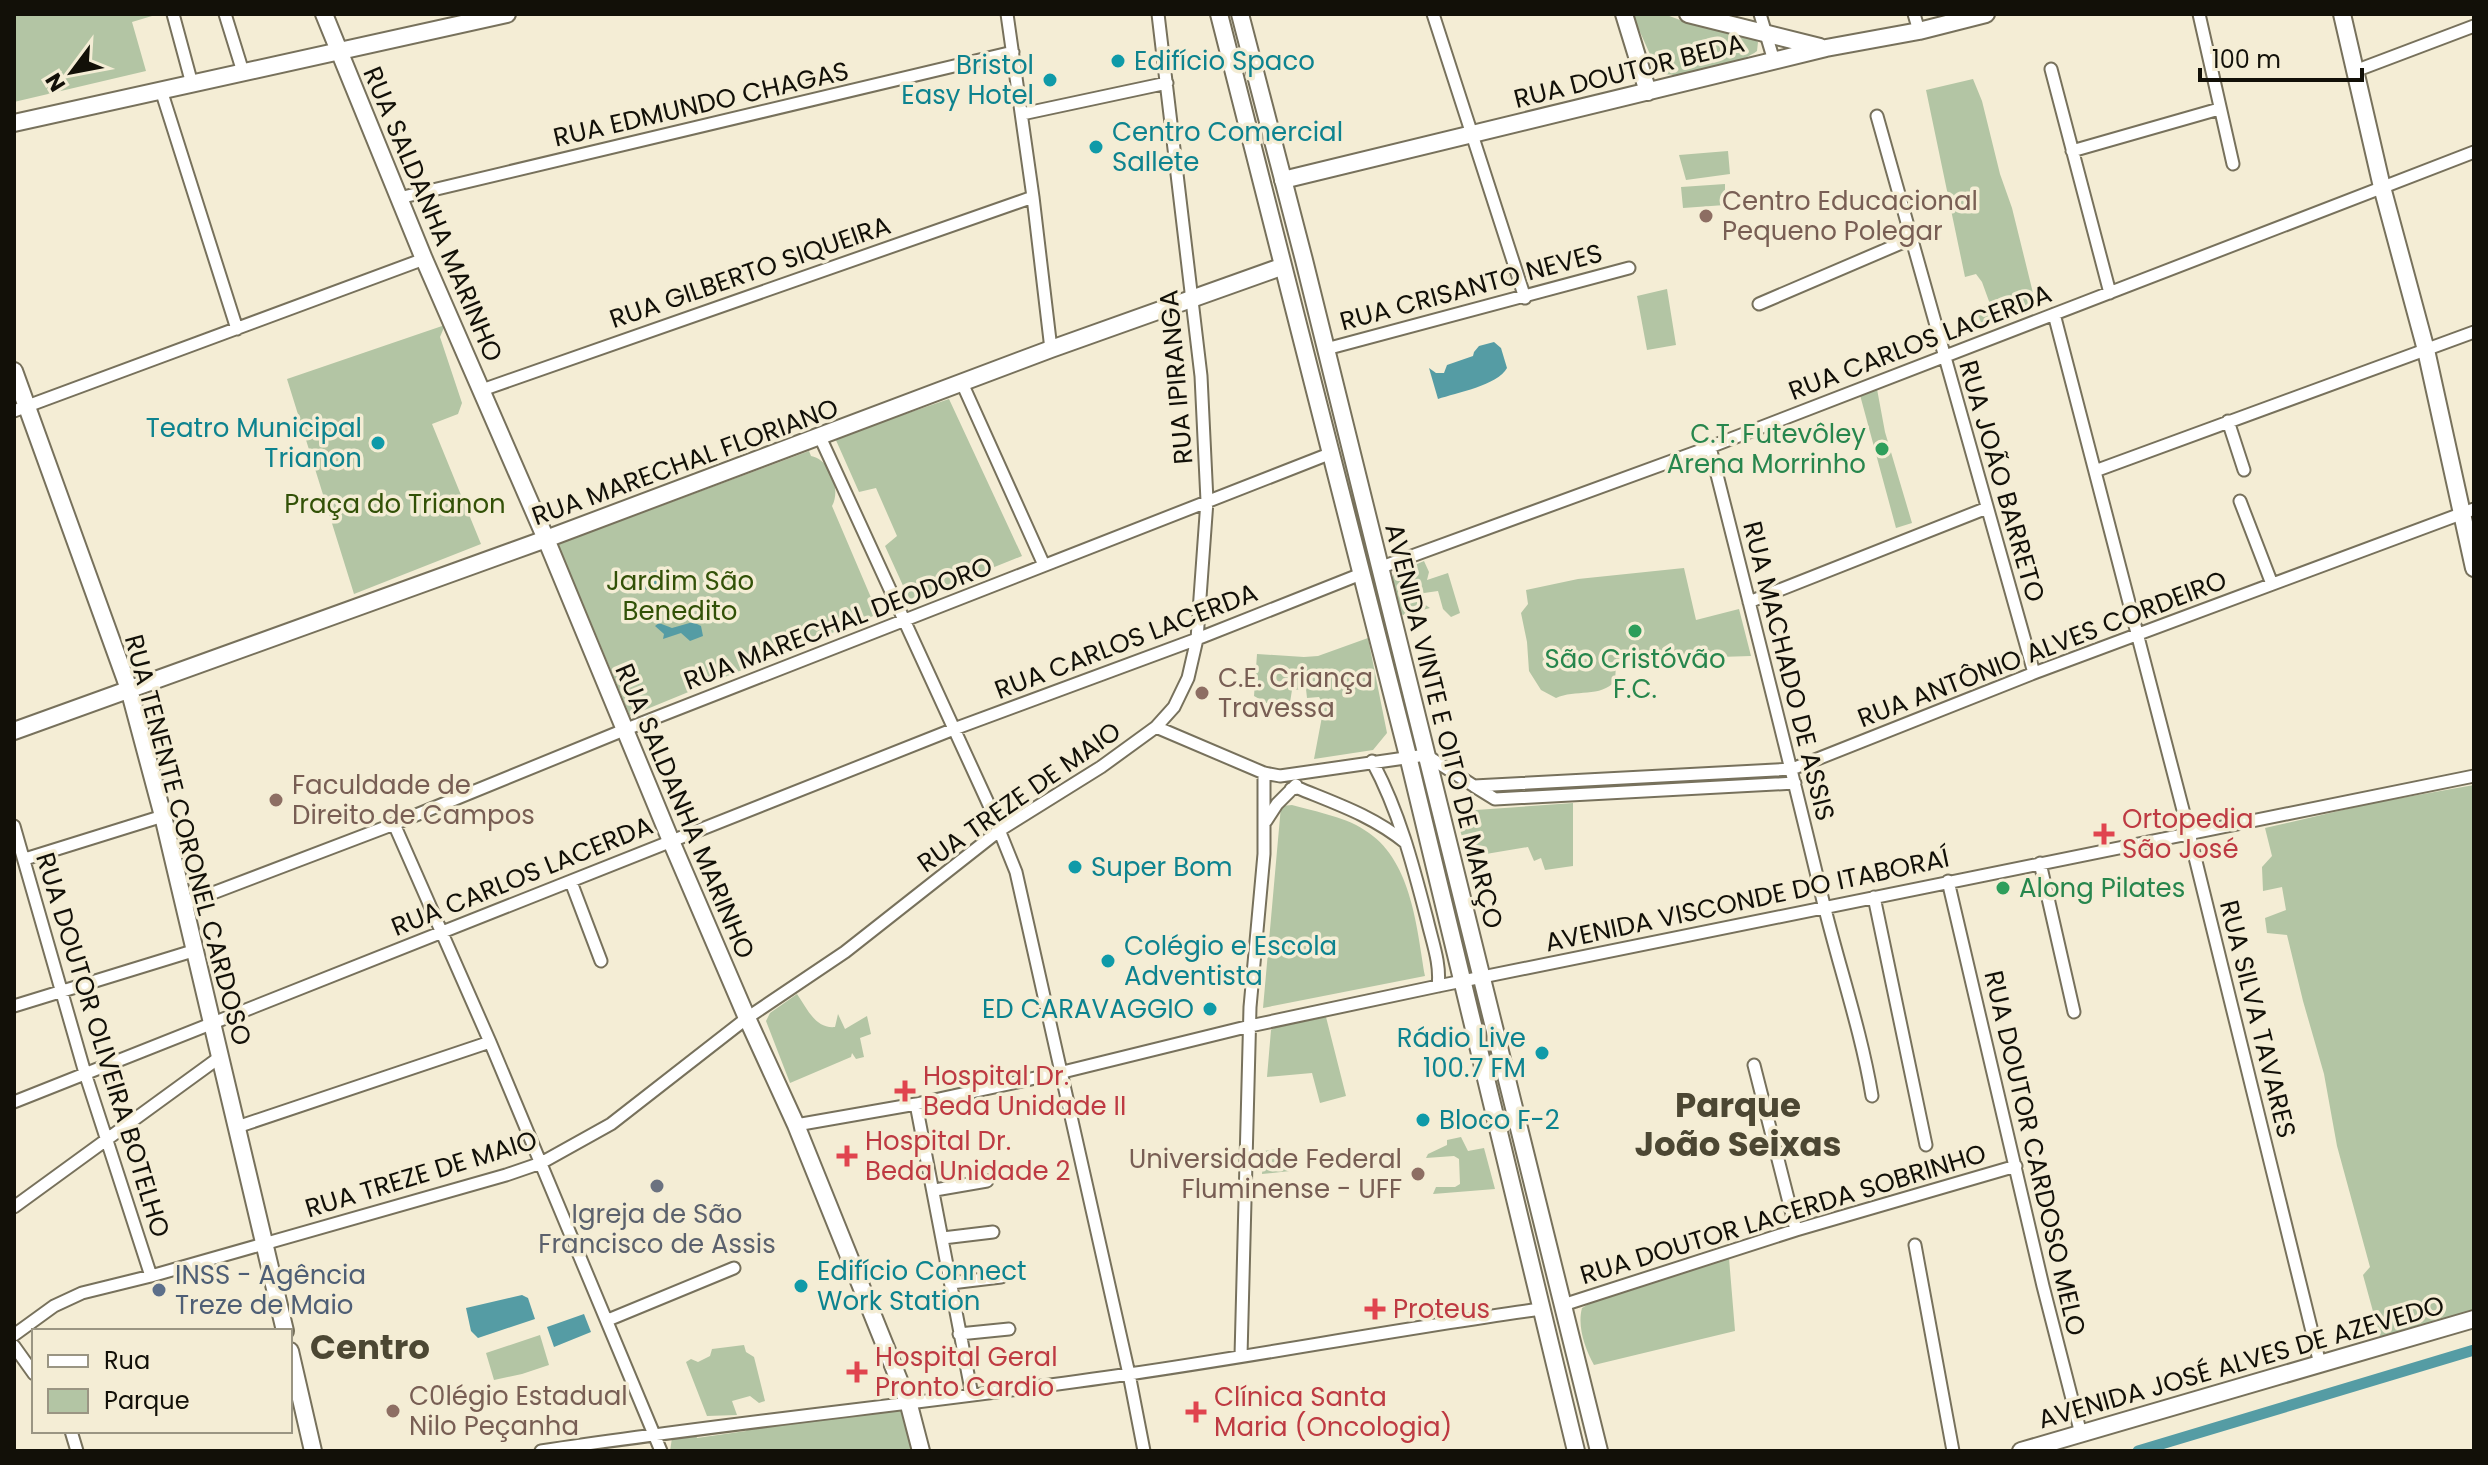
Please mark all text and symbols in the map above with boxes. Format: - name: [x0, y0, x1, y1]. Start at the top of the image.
- street label: RUA DOUTOR BEDA: [1510, 25, 1748, 117]
- north arrow: [32, 32, 112, 112]
- scale bar: [2200, 32, 2362, 82]
- place label: Edifício Spaco: [1134, 43, 1315, 79]
- text: 100 m: [2212, 43, 2281, 76]
- place label: Bristol Easy Hotel: [901, 47, 1034, 113]
- street label: RUA EDMUNDO CHAGAS: [550, 52, 852, 156]
- marker: Edifício Spaco: [1109, 52, 1127, 70]
- street label: RUA SALDANHA MARINHO: [354, 61, 512, 367]
- text: N: [38, 67, 73, 98]
- marker: Bristol Easy Hotel: [1041, 71, 1059, 89]
- place label: Centro Comercial Sallete: [1112, 114, 1343, 180]
- marker: Centro Comercial Sallete: [1087, 138, 1105, 156]
- place label: Centro Educacional Pequeno Polegar: [1722, 183, 1978, 249]
- street label: RUA GILBERTO SIQUEIRA: [605, 207, 895, 337]
- marker: Centro Educacional Pequeno Polegar: [1697, 207, 1715, 225]
- street label: RUA CRISANTO NEVES: [1336, 235, 1606, 339]
- street label: RUA CARLOS LACERDA: [1783, 275, 2057, 409]
- street label: RUA IPIRANGA: [1150, 288, 1202, 466]
- street label: RUA JOÃO BARRETO: [1950, 356, 2054, 606]
- street label: RUA MARECHAL FLORIANO: [527, 390, 843, 534]
- place label: Teatro Municipal Trianon: [146, 410, 362, 476]
- place label: C.T. Futevôley Arena Morrinho: [1667, 416, 1866, 482]
- marker: Teatro Municipal Trianon: [369, 434, 387, 452]
- marker: C.T. Futevôley Arena Morrinho: [1873, 440, 1891, 458]
- park label: Praça do Trianon: [284, 486, 506, 522]
- street label: RUA MACHADO DE ASSIS: [1734, 517, 1844, 825]
- street label: AVENIDA VINTE E OITO DE MARÇO: [1376, 520, 1512, 932]
- street label: RUA MARECHAL DEODORO: [679, 547, 997, 699]
- street label: RUA ANTÔNIO ALVES CORDEIRO: [1852, 562, 2232, 736]
- park label: Jardim São Benedito: [606, 563, 754, 629]
- street label: RUA CARLOS LACERDA: [989, 574, 1263, 708]
- marker: São Cristóvão F.C.: [1626, 622, 1644, 640]
- street label: RUA TENENTE CORONEL CARDOSO: [116, 631, 260, 1049]
- place label: São Cristóvão F.C.: [1544, 641, 1726, 707]
- street label: RUA SALDANHA MARINHO: [606, 658, 764, 964]
- place label: C.E. Criança Travessa: [1218, 660, 1373, 726]
- marker: C.E. Criança Travessa: [1193, 684, 1211, 702]
- street label: RUA TREZE DE MAIO: [910, 713, 1128, 881]
- place label: Faculdade de Direito de Campos: [292, 767, 535, 833]
- marker: Faculdade de Direito de Campos: [267, 791, 285, 809]
- place label: Ortopedia São José: [2122, 801, 2253, 867]
- street label: RUA CARLOS LACERDA: [386, 807, 658, 945]
- marker: Ortopedia São José: [2093, 823, 2115, 845]
- street label: AVENIDA VISCONDE DO ITABORAÍ: [1542, 840, 1952, 960]
- street label: RUA DOUTOR OLIVEIRA BOTELHO: [27, 848, 179, 1242]
- place label: Super Bom: [1091, 849, 1233, 885]
- marker: Super Bom: [1066, 858, 1084, 876]
- place label: Along Pilates: [2019, 870, 2185, 906]
- marker: Along Pilates: [1994, 879, 2012, 897]
- street label: RUA SILVA TAVARES: [2211, 896, 2305, 1142]
- place label: Colégio e Escola Adventista: [1124, 928, 1337, 994]
- marker: Colégio e Escola Adventista: [1099, 952, 1117, 970]
- street label: RUA DOUTOR CARDOSO MELO: [1975, 967, 2095, 1339]
- place label: ED CARAVAGGIO: [982, 991, 1194, 1027]
- marker: ED CARAVAGGIO: [1201, 1000, 1219, 1018]
- place label: Rádio Live 100.7 FM: [1397, 1020, 1526, 1086]
- marker: Rádio Live 100.7 FM: [1533, 1044, 1551, 1062]
- place label: Hospital Dr. Beda Unidade II: [923, 1058, 1126, 1124]
- marker: Hospital Dr. Beda Unidade II: [894, 1080, 916, 1102]
- district label: Parque João Seixas: [1634, 1081, 1842, 1168]
- place label: Bloco F-2: [1439, 1102, 1560, 1138]
- marker: Bloco F-2: [1414, 1111, 1432, 1129]
- street label: RUA TREZE DE MAIO: [301, 1122, 541, 1226]
- place label: Hospital Dr. Beda Unidade 2: [865, 1123, 1070, 1189]
- street label: RUA DOUTOR LACERDA SOBRINHO: [1576, 1135, 1990, 1293]
- place label: Universidade Federal Fluminense - UFF: [1129, 1141, 1402, 1207]
- marker: Hospital Dr. Beda Unidade 2: [836, 1145, 858, 1167]
- marker: Universidade Federal Fluminense - UFF: [1409, 1165, 1427, 1183]
- marker: Igreja de São Francisco de Assis: [648, 1177, 666, 1195]
- place label: Igreja de São Francisco de Assis: [538, 1196, 776, 1262]
- place label: Edifício Connect Work Station: [817, 1253, 1026, 1319]
- place label: INSS - Agência Treze de Maio: [175, 1257, 366, 1323]
- marker: Edifício Connect Work Station: [792, 1277, 810, 1295]
- marker: INSS - Agência Treze de Maio: [150, 1281, 168, 1299]
- street label: AVENIDA JOSÉ ALVES DE AZEVEDO: [2034, 1287, 2448, 1437]
- place label: Proteus: [1393, 1291, 1490, 1327]
- marker: Proteus: [1364, 1298, 1386, 1320]
- district label: Centro: [310, 1323, 430, 1371]
- legend: [32, 1329, 292, 1433]
- place label: Hospital Geral Pronto Cardio: [875, 1339, 1058, 1405]
- text: Rua: [104, 1344, 150, 1377]
- marker: Hospital Geral Pronto Cardio: [846, 1361, 868, 1383]
- place label: C0légio Estadual Nilo Peçanha: [409, 1378, 628, 1444]
- place label: Clínica Santa Maria (Oncologia): [1214, 1379, 1452, 1445]
- text: Parque: [104, 1384, 190, 1417]
- marker: Clínica Santa Maria (Oncologia): [1185, 1401, 1207, 1423]
- marker: C0légio Estadual Nilo Peçanha: [384, 1402, 402, 1420]

